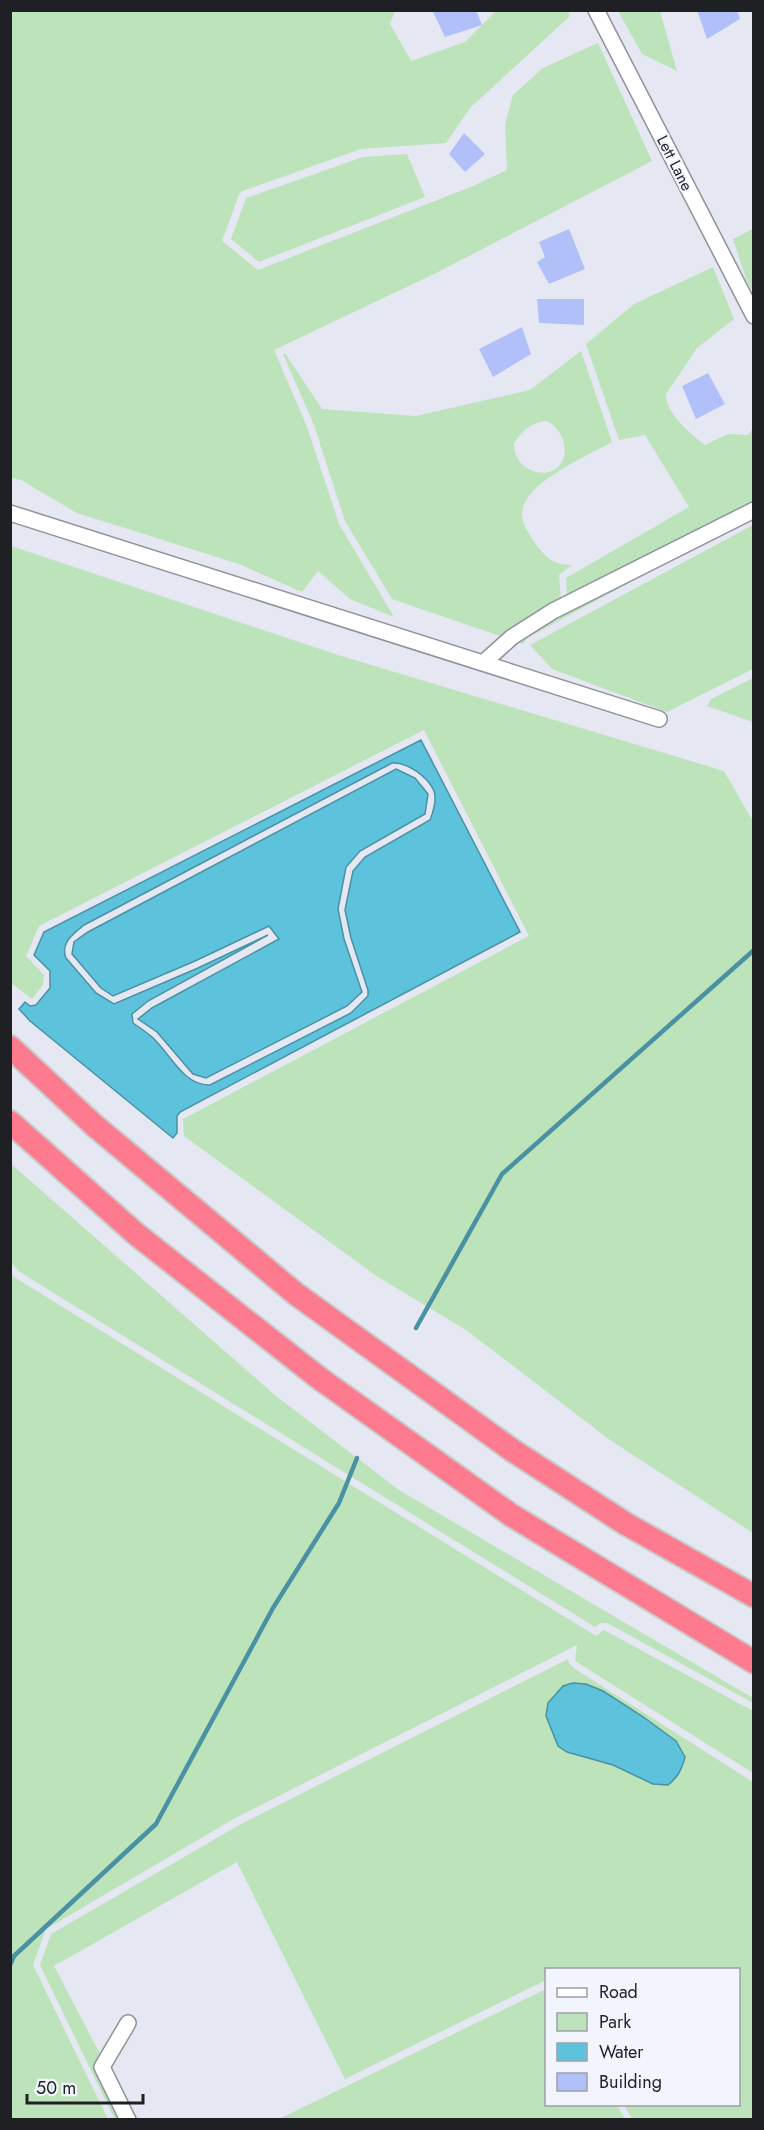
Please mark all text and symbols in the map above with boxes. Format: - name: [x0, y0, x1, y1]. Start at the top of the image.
- street label: Lett Lane: [651, 131, 699, 195]
- legend: [545, 1968, 740, 2106]
- text: Road: [599, 1979, 638, 2005]
- text: Park: [599, 2009, 631, 2035]
- text: Water: [599, 2039, 644, 2065]
- scale bar: [27, 2067, 142, 2105]
- text: Building: [599, 2069, 662, 2095]
- text: 50 m: [36, 2075, 76, 2101]

